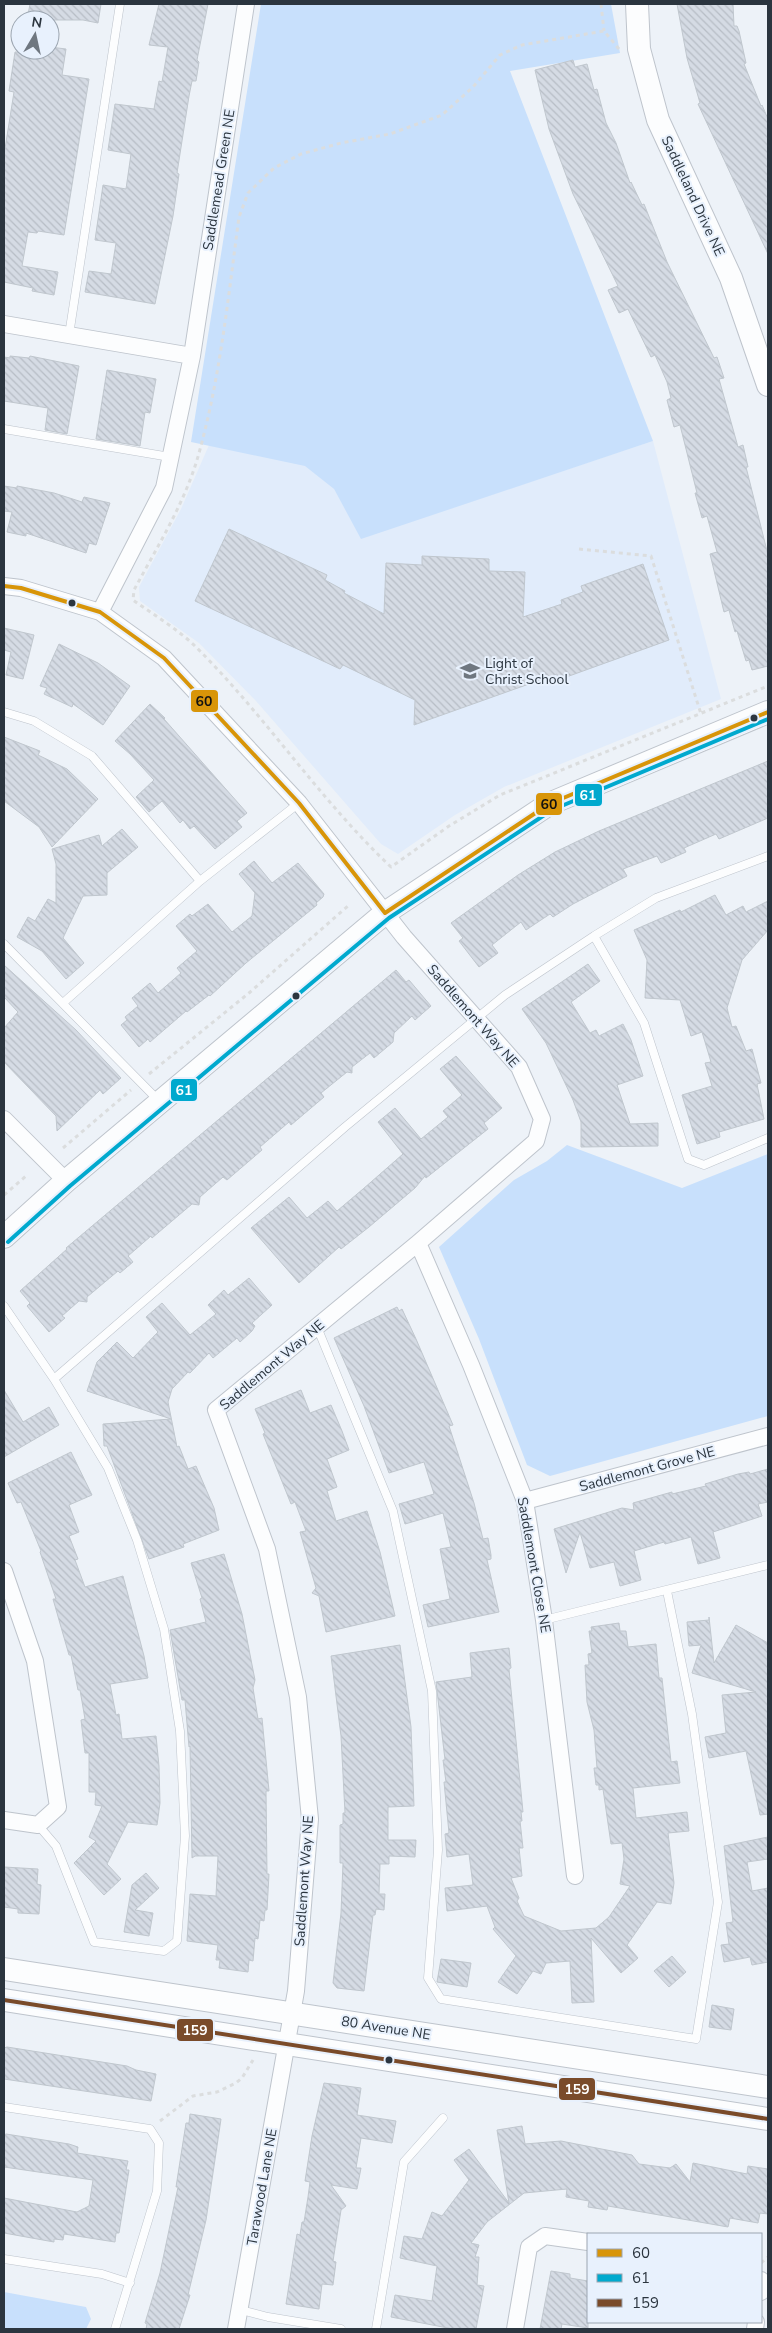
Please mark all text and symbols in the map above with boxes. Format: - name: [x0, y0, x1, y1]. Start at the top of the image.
- north arrow: [10, 10, 60, 60]
- text: N: [30, 12, 44, 33]
- street label: Saddlemead Green NE: [198, 108, 240, 252]
- street label: Saddleland Drive NE: [657, 133, 729, 259]
- unlabelled marker: [67, 598, 77, 608]
- place label: Light of Christ School: [485, 654, 569, 689]
- school or university icon: Light of Christ School: [459, 660, 481, 682]
- line badge: 60: [190, 689, 219, 713]
- text: 60: [196, 692, 212, 711]
- unlabelled marker: [749, 713, 759, 723]
- line badge: 61: [574, 783, 603, 807]
- text: 61: [580, 786, 596, 805]
- line badge: 60: [535, 792, 563, 816]
- text: 60: [541, 795, 557, 814]
- street label: Saddlemont Way NE: [423, 960, 523, 1072]
- unlabelled marker: [291, 991, 301, 1001]
- line badge: 61: [170, 1078, 198, 1102]
- text: 61: [176, 1081, 192, 1100]
- street label: Saddlemont Way NE: [216, 1315, 328, 1415]
- street label: Saddlemont Grove NE: [577, 1442, 717, 1496]
- street label: Saddlemont Close NE: [513, 1496, 555, 1634]
- street label: Saddlemont Way NE: [290, 1815, 318, 1947]
- street label: 80 Avenue NE: [340, 2012, 432, 2044]
- line badge: 159: [176, 2018, 214, 2042]
- text: 159: [182, 2021, 208, 2040]
- unlabelled marker: [384, 2055, 394, 2065]
- line badge: 159: [558, 2077, 596, 2101]
- text: 159: [564, 2080, 590, 2099]
- street label: Tarawood Lane NE: [242, 2127, 282, 2247]
- legend: [587, 2233, 762, 2323]
- text: 60: [632, 2243, 650, 2263]
- text: 61: [632, 2268, 650, 2288]
- text: 159: [632, 2293, 659, 2313]

